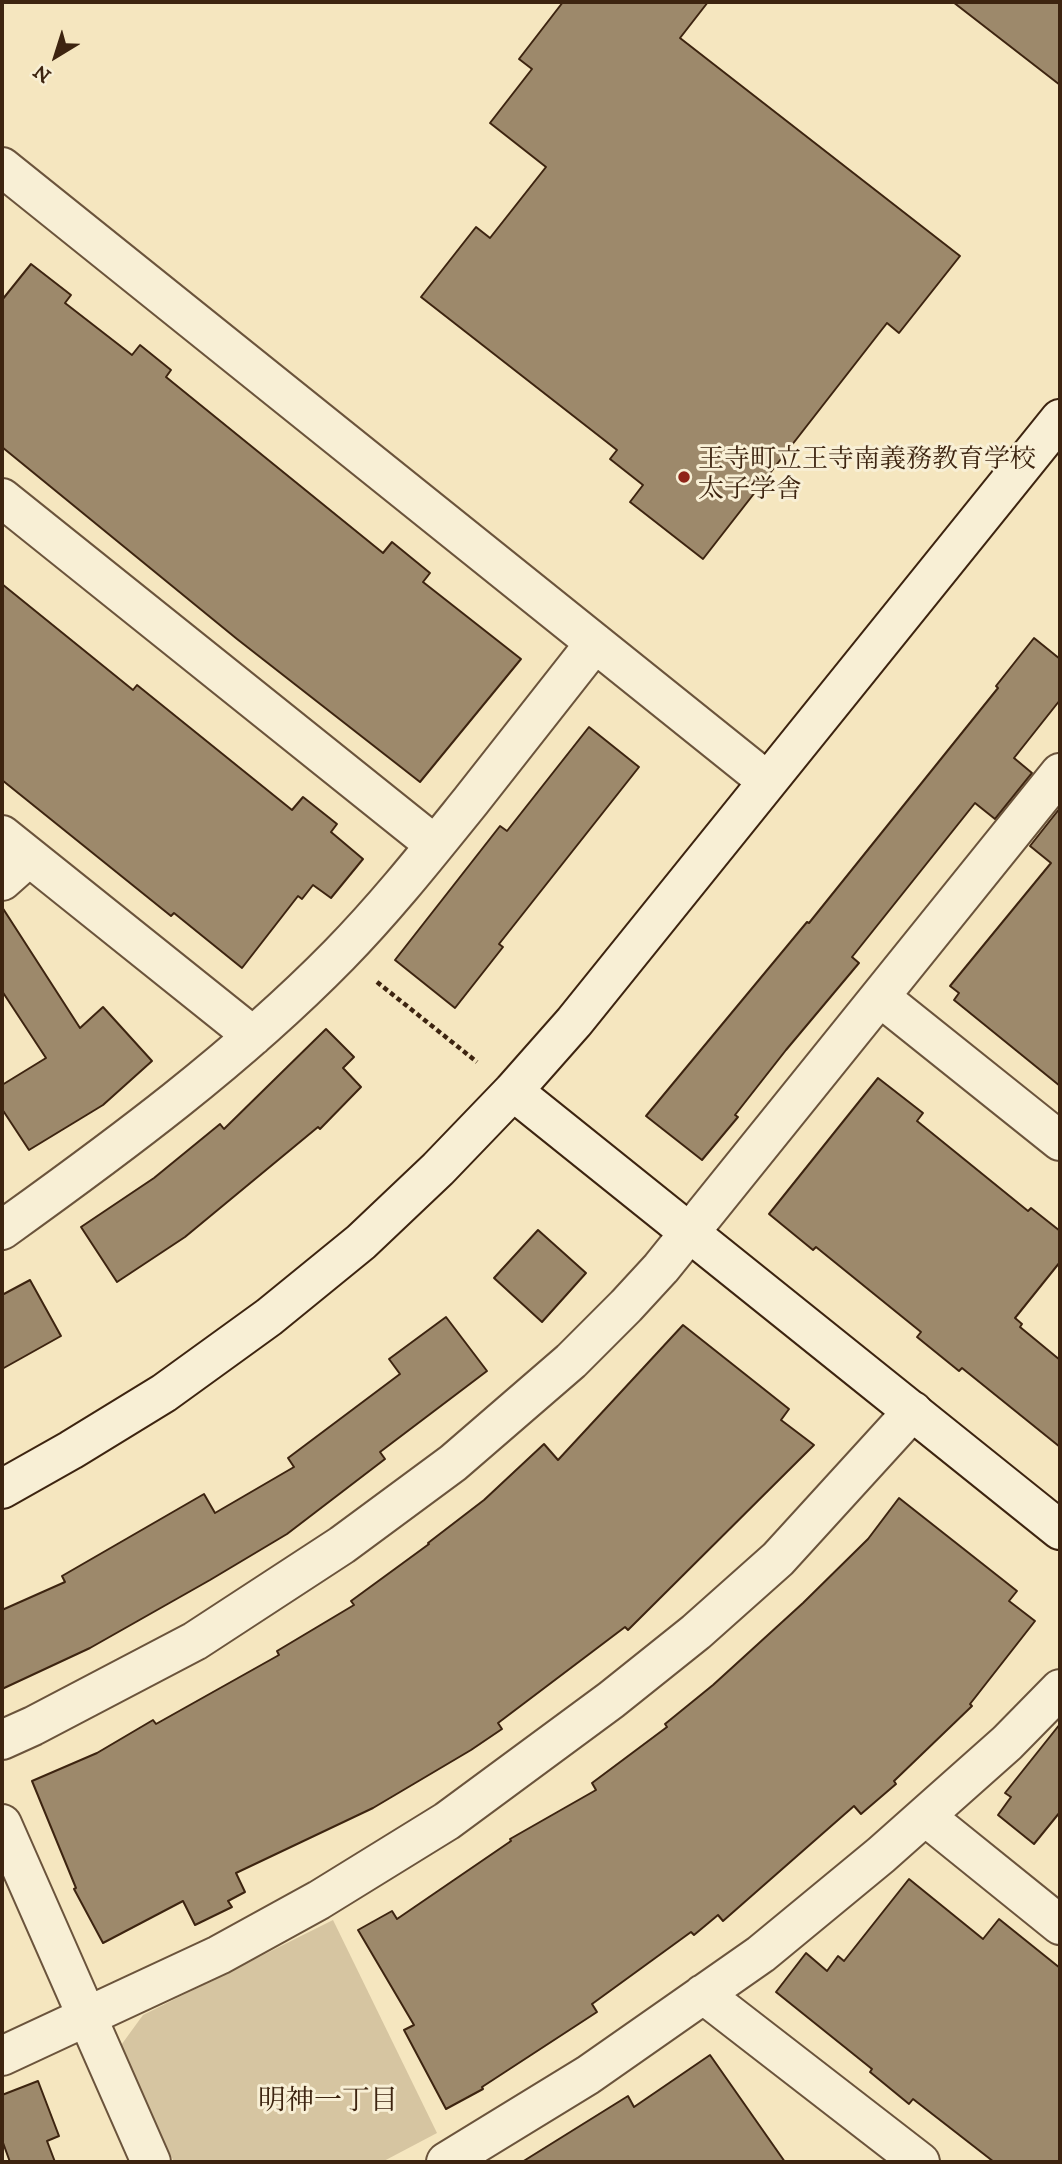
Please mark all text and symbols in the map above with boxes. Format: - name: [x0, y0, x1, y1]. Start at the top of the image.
- north arrow: [21, 21, 91, 91]
- text: N: [30, 59, 56, 87]
- place label: 王寺町立王寺南義務教育学校 太子学舎: [698, 446, 1036, 508]
- marker: 王寺町立王寺南義務教育学校 太子学舎: [676, 469, 692, 485]
- district label: 明神一丁目: [258, 2086, 398, 2120]

